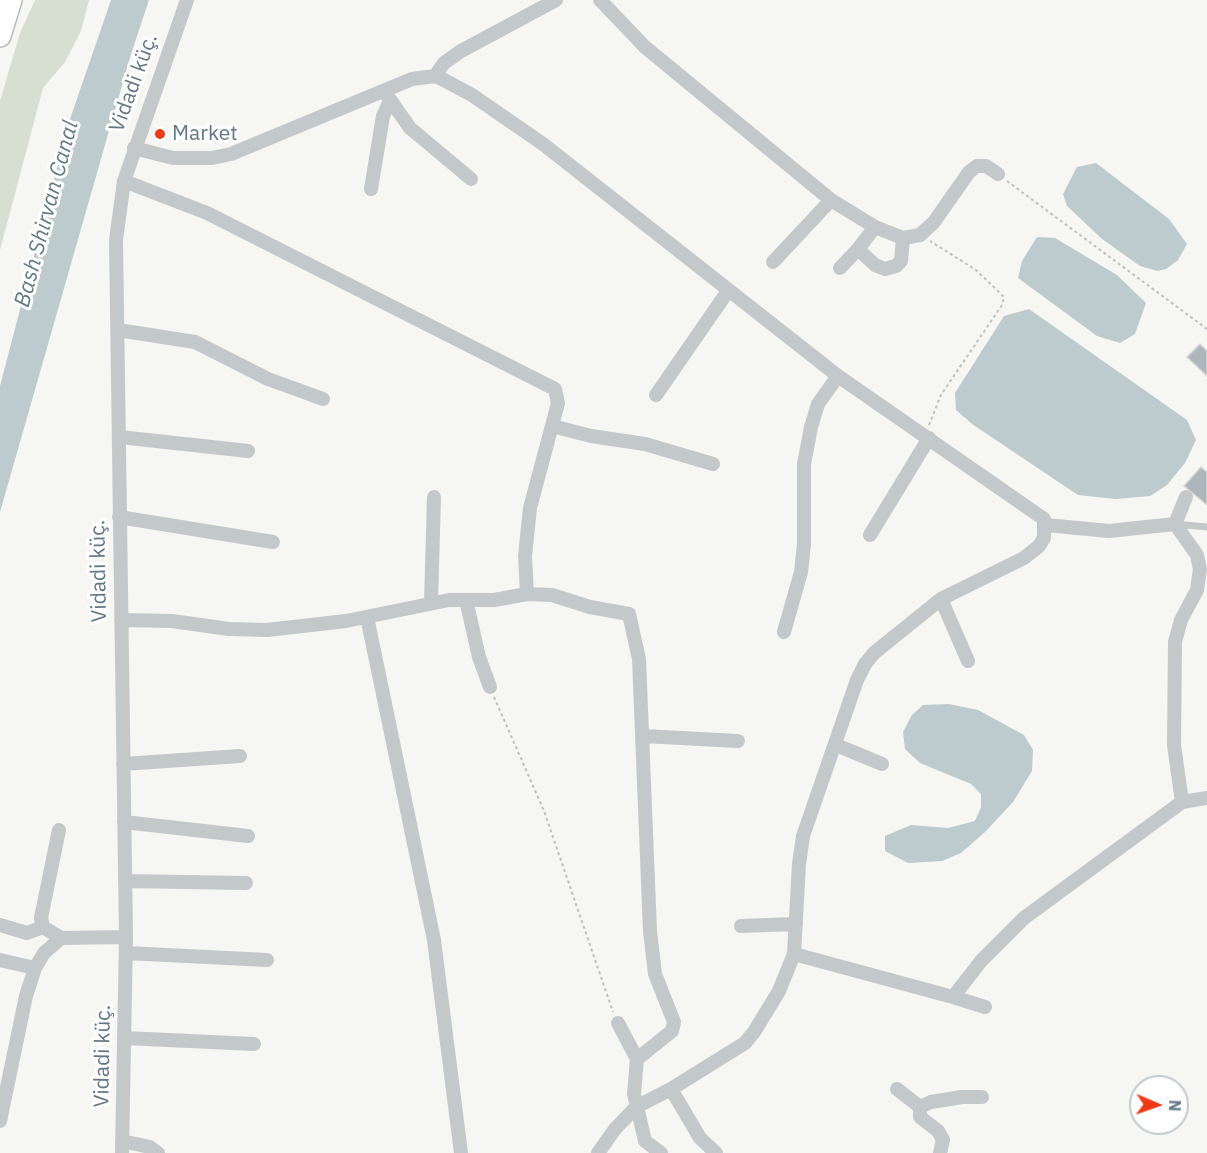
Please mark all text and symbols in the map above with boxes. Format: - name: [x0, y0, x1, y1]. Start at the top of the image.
- street label: Vidadi küç.: [105, 30, 163, 136]
- water label: Bash Shirvan Canal: [9, 118, 85, 310]
- place label: Market: [172, 121, 238, 147]
- marker: Market: [153, 127, 167, 141]
- street label: Vidadi küç.: [86, 519, 112, 623]
- street label: Vidadi küç.: [90, 1004, 116, 1108]
- north arrow: [1129, 1075, 1189, 1135]
- text: N: [1165, 1099, 1185, 1112]

